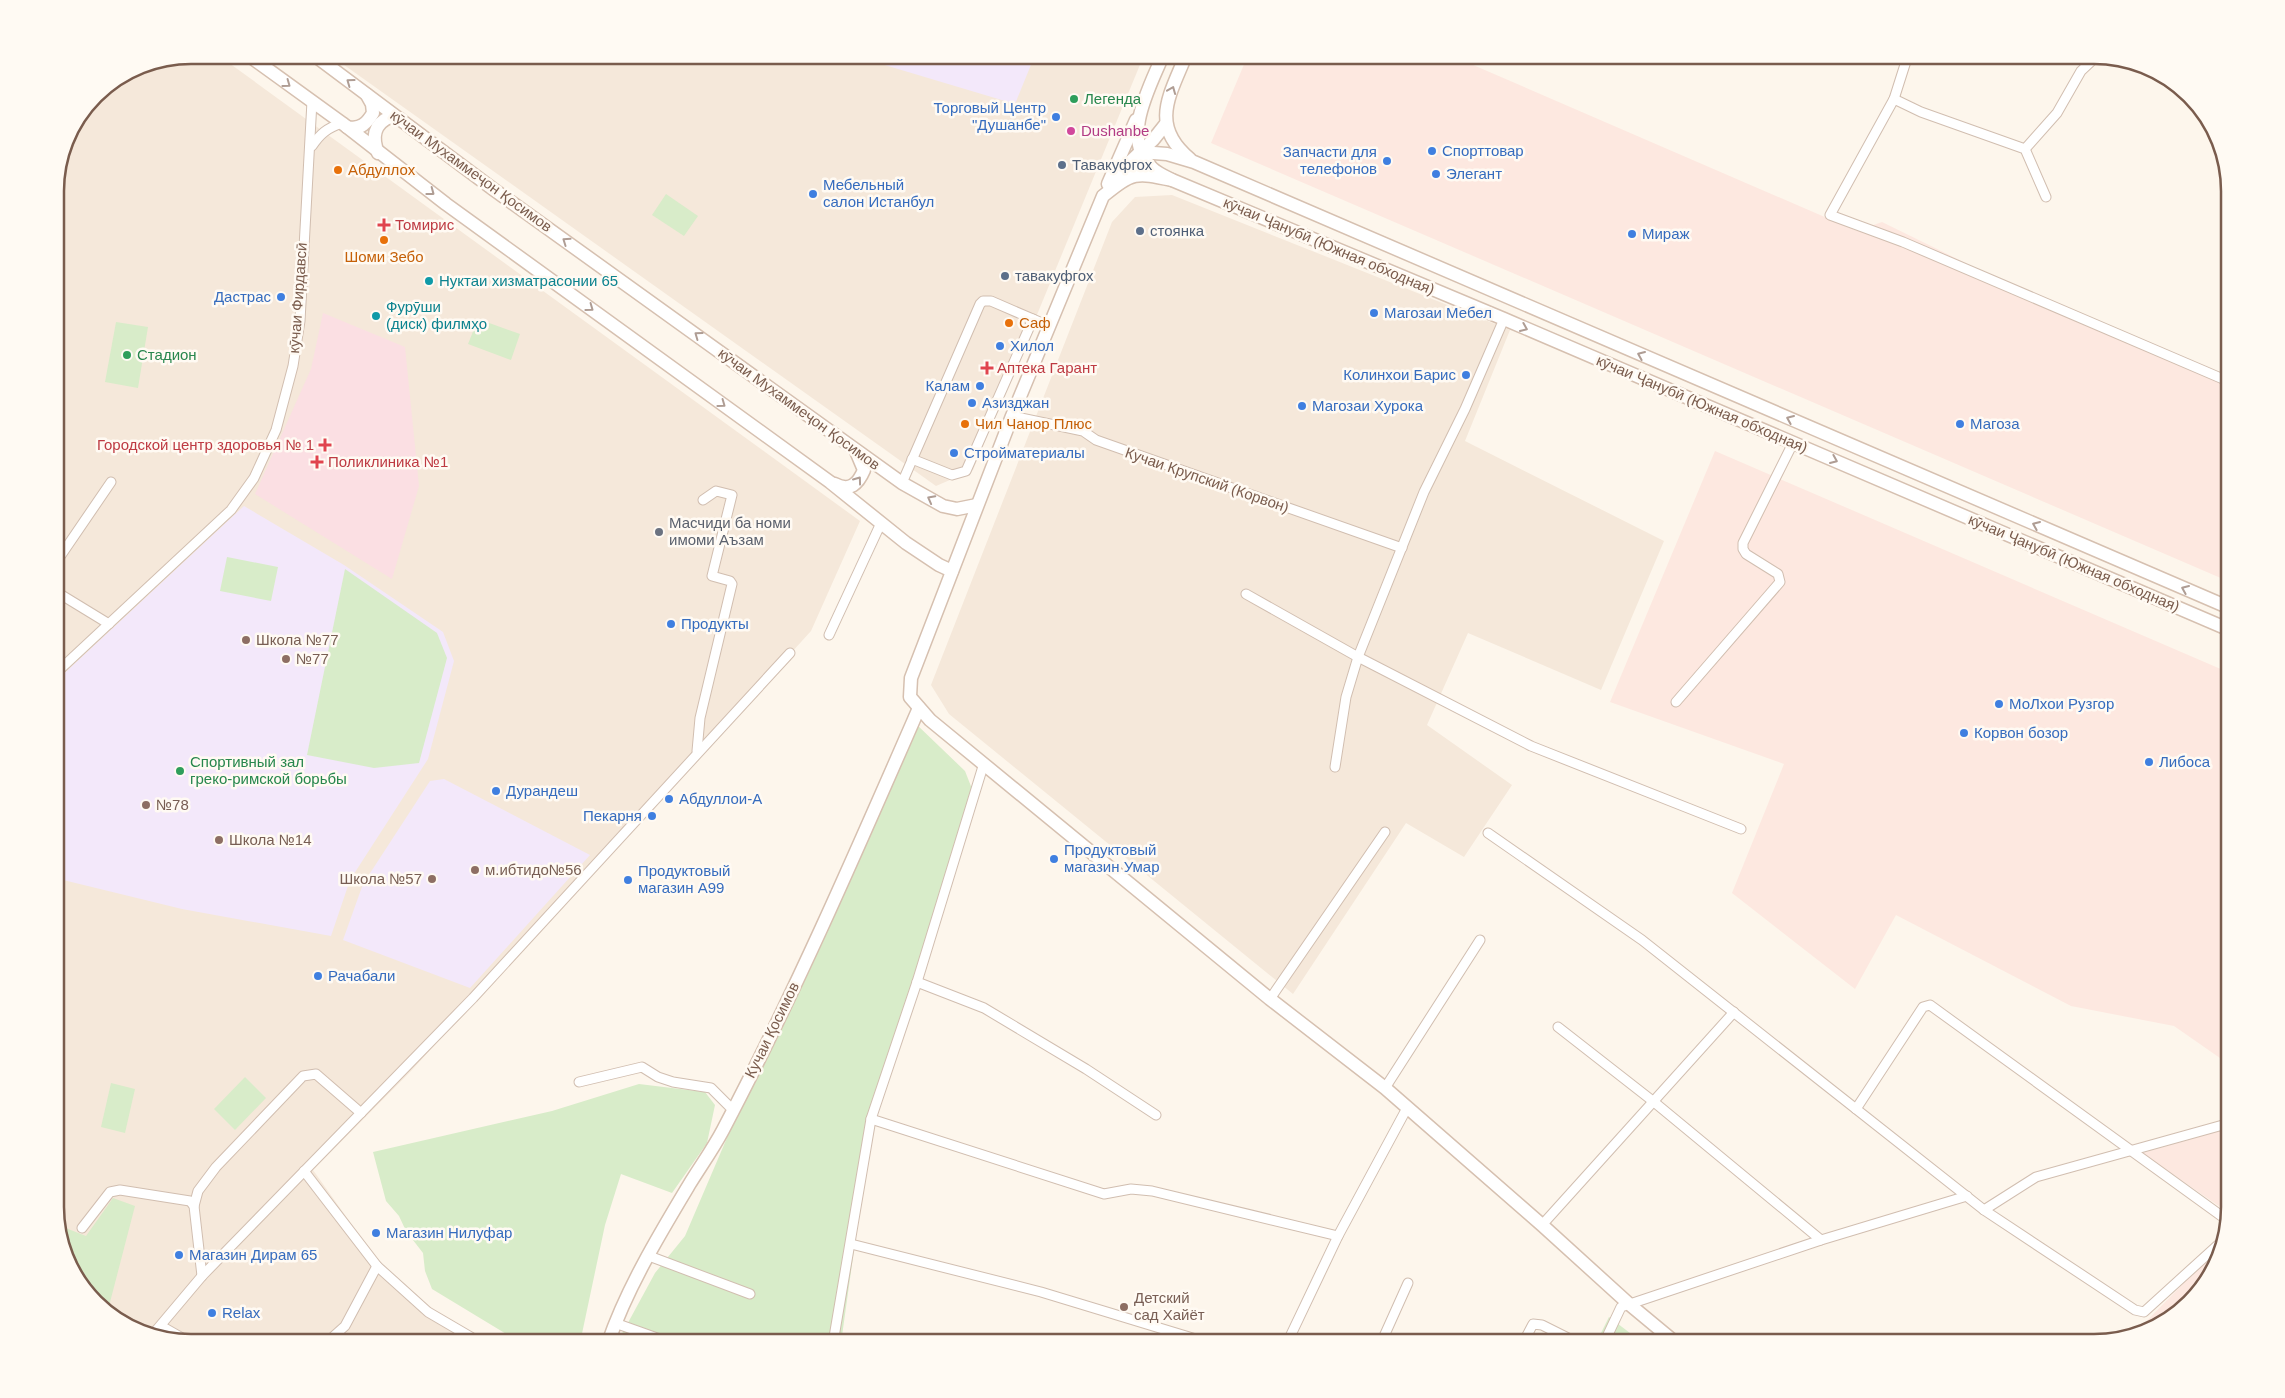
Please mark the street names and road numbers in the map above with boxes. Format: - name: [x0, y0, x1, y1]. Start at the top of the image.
- street label: кӯчаи Мухаммеҷон Қосимов: [387, 106, 556, 235]
- street label: кӯчаи Ҷанубӣ (Южная обходная): [1221, 193, 1437, 298]
- street label: кӯчаи Фирдавсӣ: [285, 242, 310, 354]
- street label: кӯчаи Мухаммеҷон Қосимов: [715, 344, 884, 473]
- street label: кӯчаи Ҷанубӣ (Южная обходная): [1594, 351, 1810, 456]
- street label: Кучаи Крупский (Корвон): [1123, 443, 1291, 516]
- street label: кӯчаи Ҷанубӣ (Южная обходная): [1966, 510, 2182, 615]
- street label: Кучаи Қосимов: [741, 979, 802, 1080]

